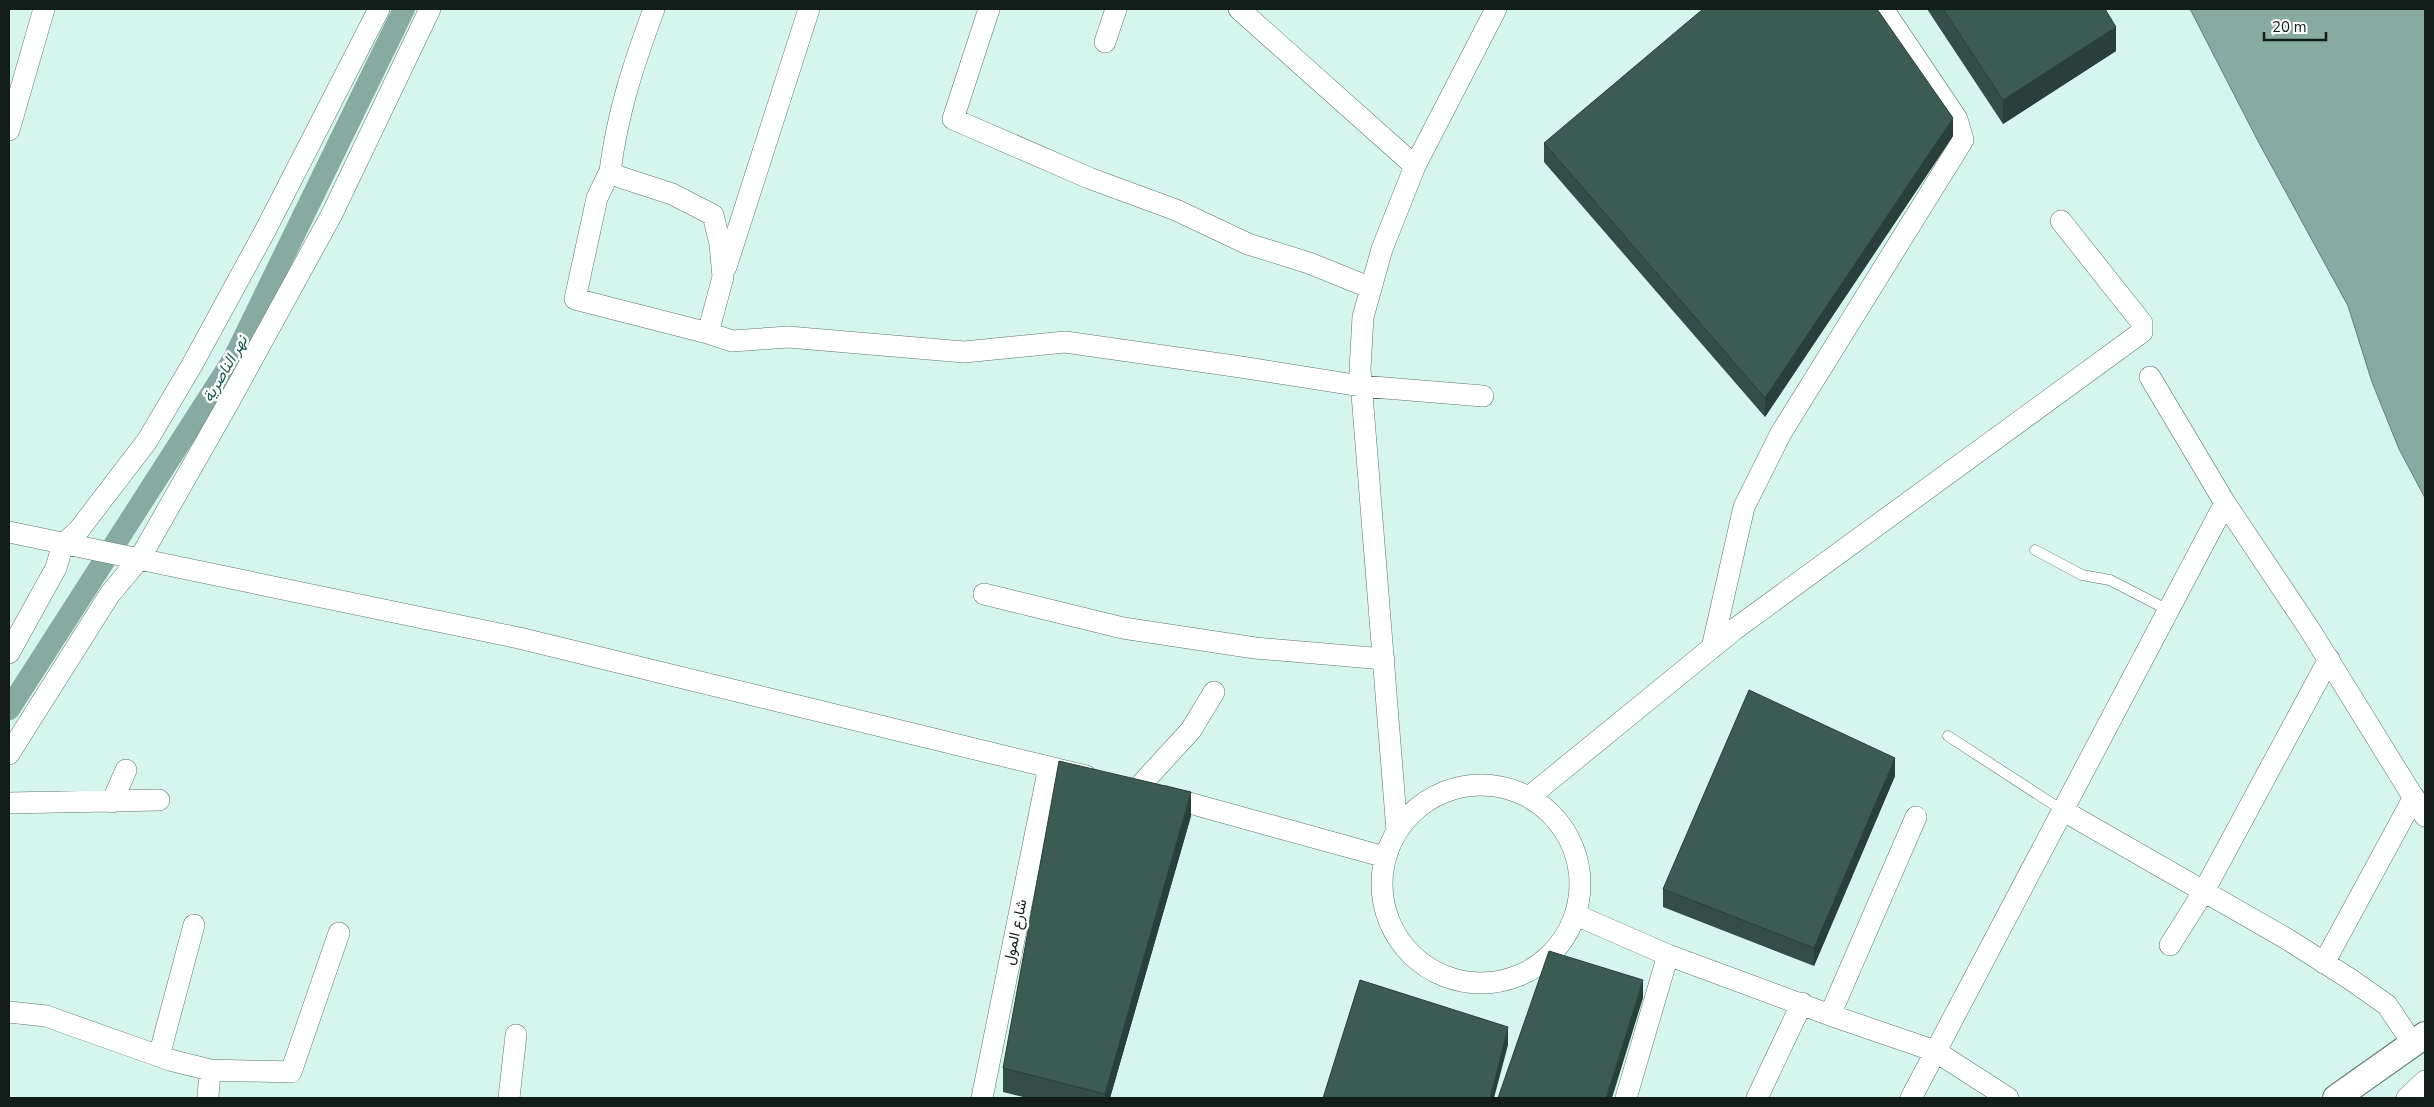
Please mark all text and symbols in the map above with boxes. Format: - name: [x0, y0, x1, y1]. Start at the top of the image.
- scale bar: [2264, 10, 2326, 42]
- text: 20 m: [2272, 17, 2307, 37]
- water label: نهر الناصرية: [197, 330, 254, 406]
- street label: شارع المول: [998, 897, 1033, 967]

